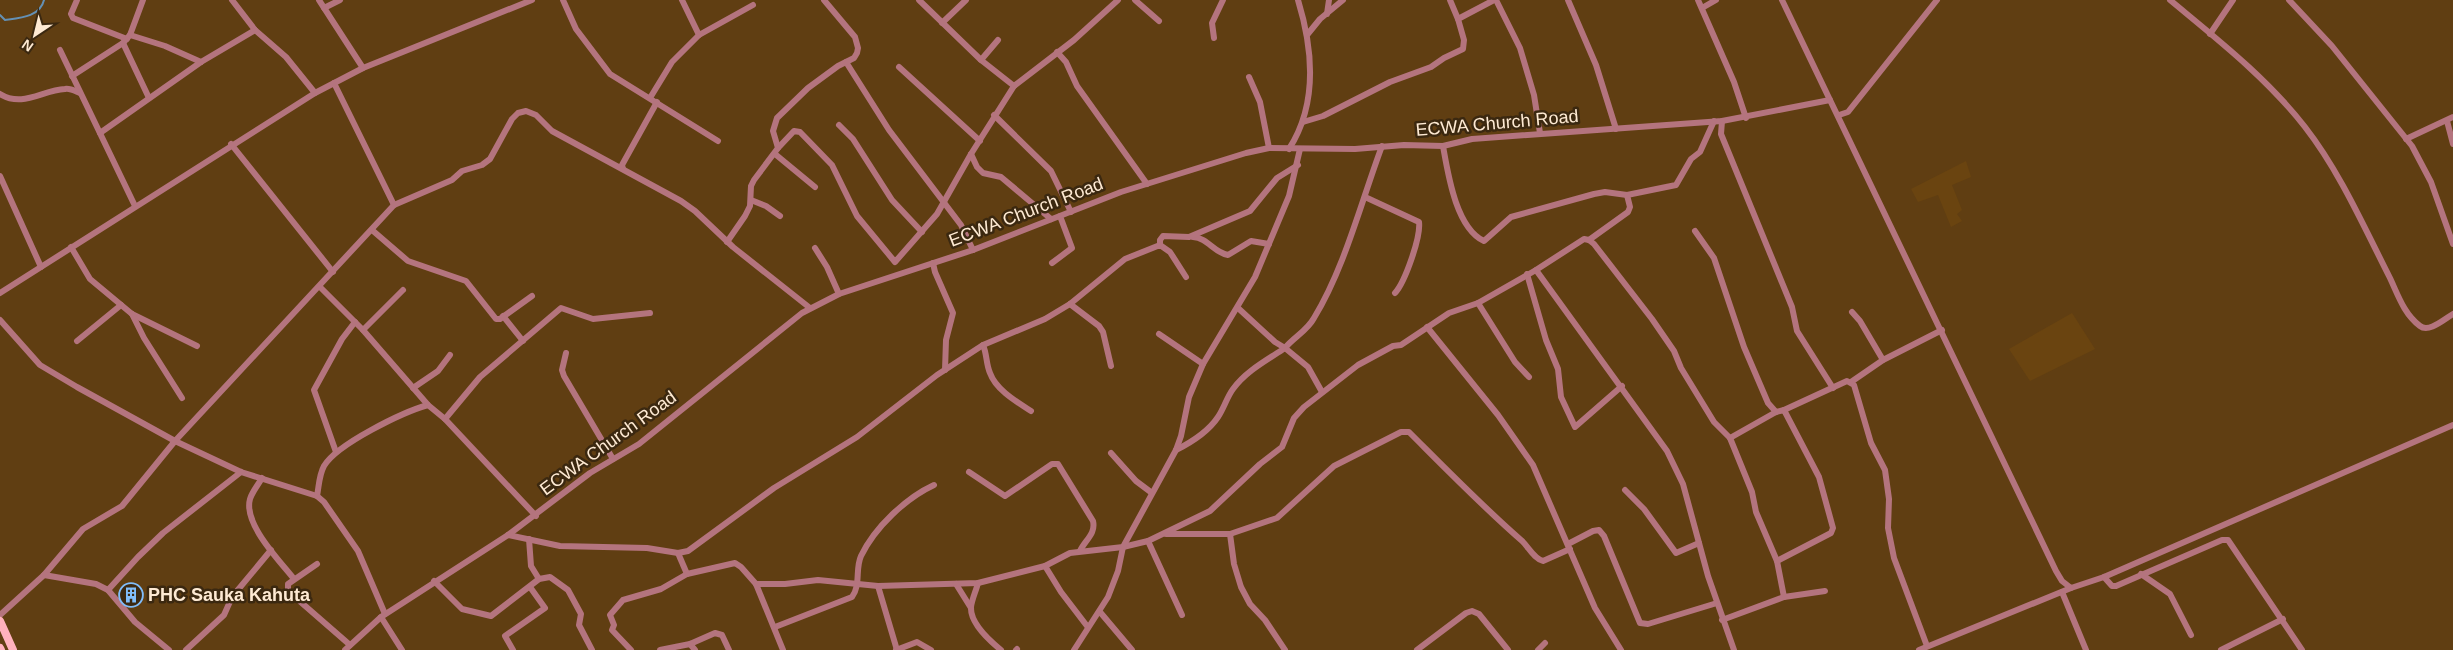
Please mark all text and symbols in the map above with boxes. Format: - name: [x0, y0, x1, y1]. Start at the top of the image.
- north arrow: [10, 10, 60, 60]
- text: N: [19, 36, 36, 55]
- street label: ECWA Church Road: [1415, 106, 1579, 140]
- street label: ECWA Church Road: [946, 173, 1106, 251]
- street label: ECWA Church Road: [536, 387, 680, 499]
- building icon: PHC Sauka Kahuta: [118, 582, 144, 608]
- place label: PHC Sauka Kahuta: [148, 585, 311, 605]

